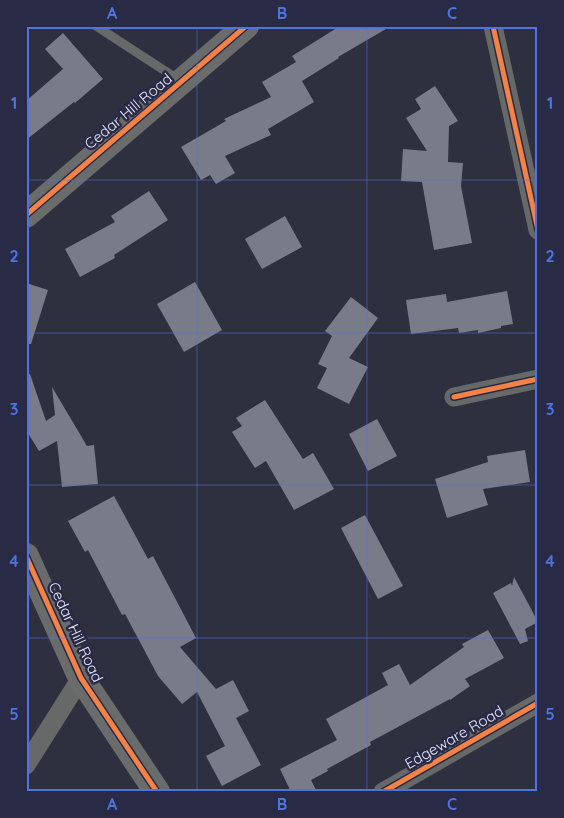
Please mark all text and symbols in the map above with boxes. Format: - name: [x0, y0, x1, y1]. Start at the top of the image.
- text: A: [107, 3, 118, 23]
- text: B: [277, 3, 287, 23]
- text: C: [447, 3, 457, 23]
- street label: Cedar Hill Road: [80, 69, 176, 153]
- text: 1: [11, 93, 17, 113]
- text: 1: [547, 93, 553, 113]
- text: 2: [9, 246, 19, 266]
- text: 2: [545, 246, 555, 266]
- text: 3: [10, 399, 18, 419]
- text: 3: [546, 399, 554, 419]
- text: 4: [9, 551, 19, 571]
- text: 4: [545, 551, 555, 571]
- street label: Cedar Hill Road: [44, 579, 108, 685]
- street label: Edgeware Road: [401, 701, 507, 773]
- text: 5: [9, 704, 19, 724]
- text: 5: [545, 704, 555, 724]
- text: A: [107, 794, 118, 814]
- text: B: [277, 794, 287, 814]
- text: C: [447, 794, 457, 814]

